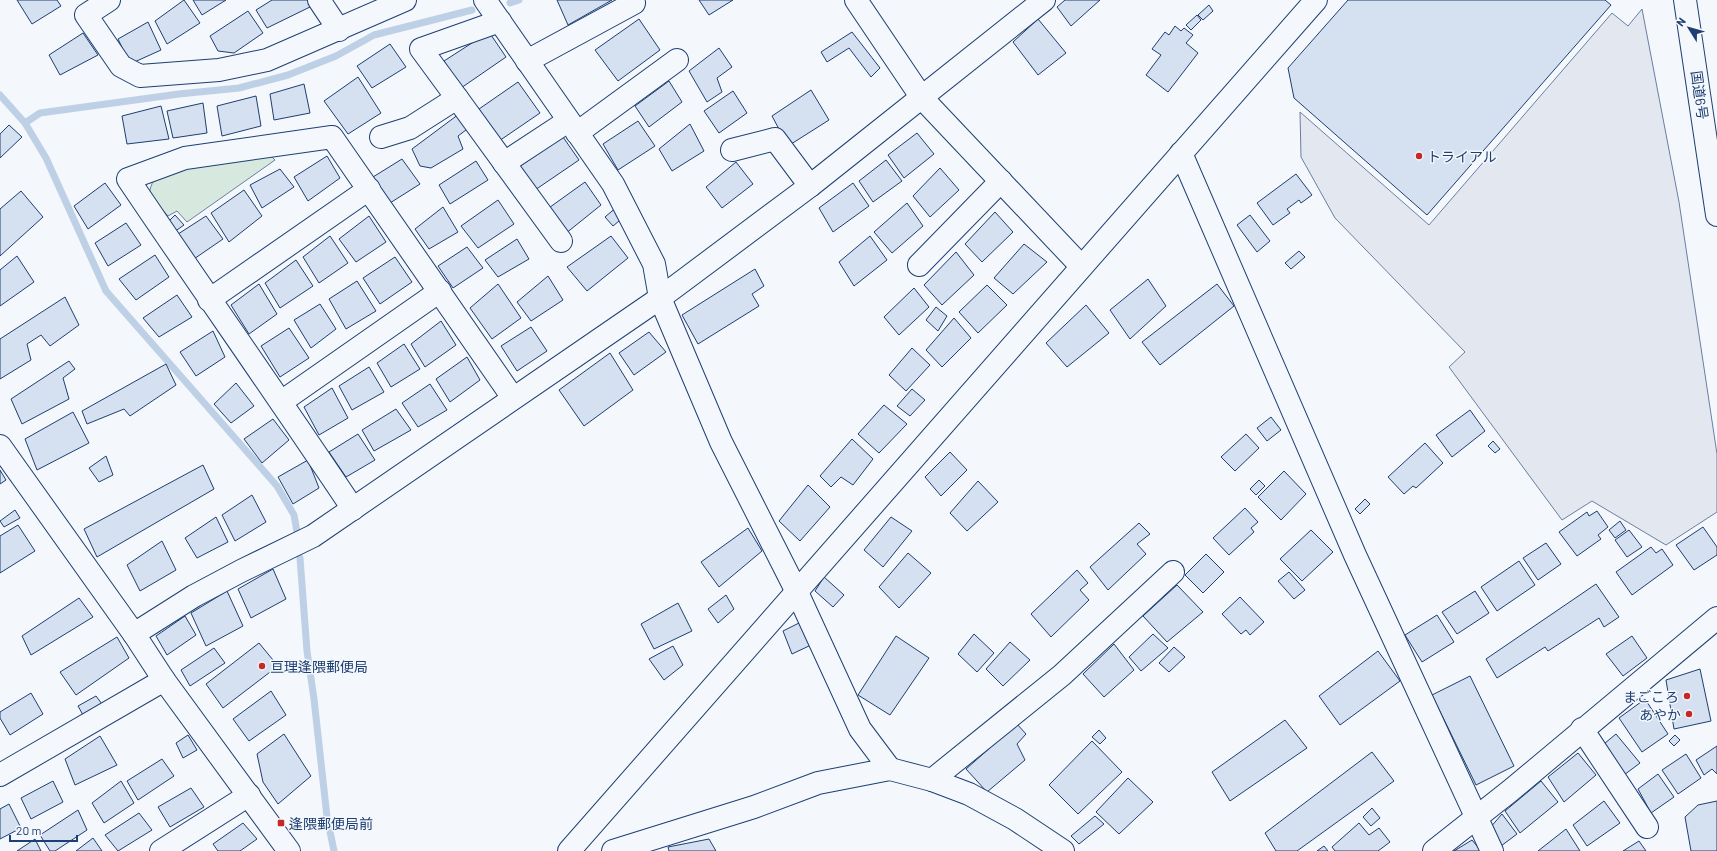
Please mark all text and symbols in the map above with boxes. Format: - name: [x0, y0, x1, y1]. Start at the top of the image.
- north arrow: [1669, 8, 1709, 48]
- text: N: [1673, 15, 1688, 29]
- street label: 国道6号: [1688, 69, 1712, 121]
- place label: トライアル: [1427, 148, 1497, 165]
- marker: トライアル: [1414, 151, 1424, 161]
- place label: 亘理逢隈郵便局: [270, 658, 368, 675]
- marker: 亘理逢隈郵便局: [257, 661, 267, 671]
- place label: まごころ: [1623, 688, 1679, 705]
- marker: まごころ: [1682, 691, 1692, 701]
- place label: あやか: [1639, 706, 1681, 723]
- marker: あやか: [1684, 709, 1694, 719]
- place label: 逢隈郵便局前: [289, 815, 373, 832]
- scale bar: [10, 817, 77, 843]
- marker: 逢隈郵便局前: [276, 818, 286, 828]
- text: 20 m: [16, 823, 42, 837]

